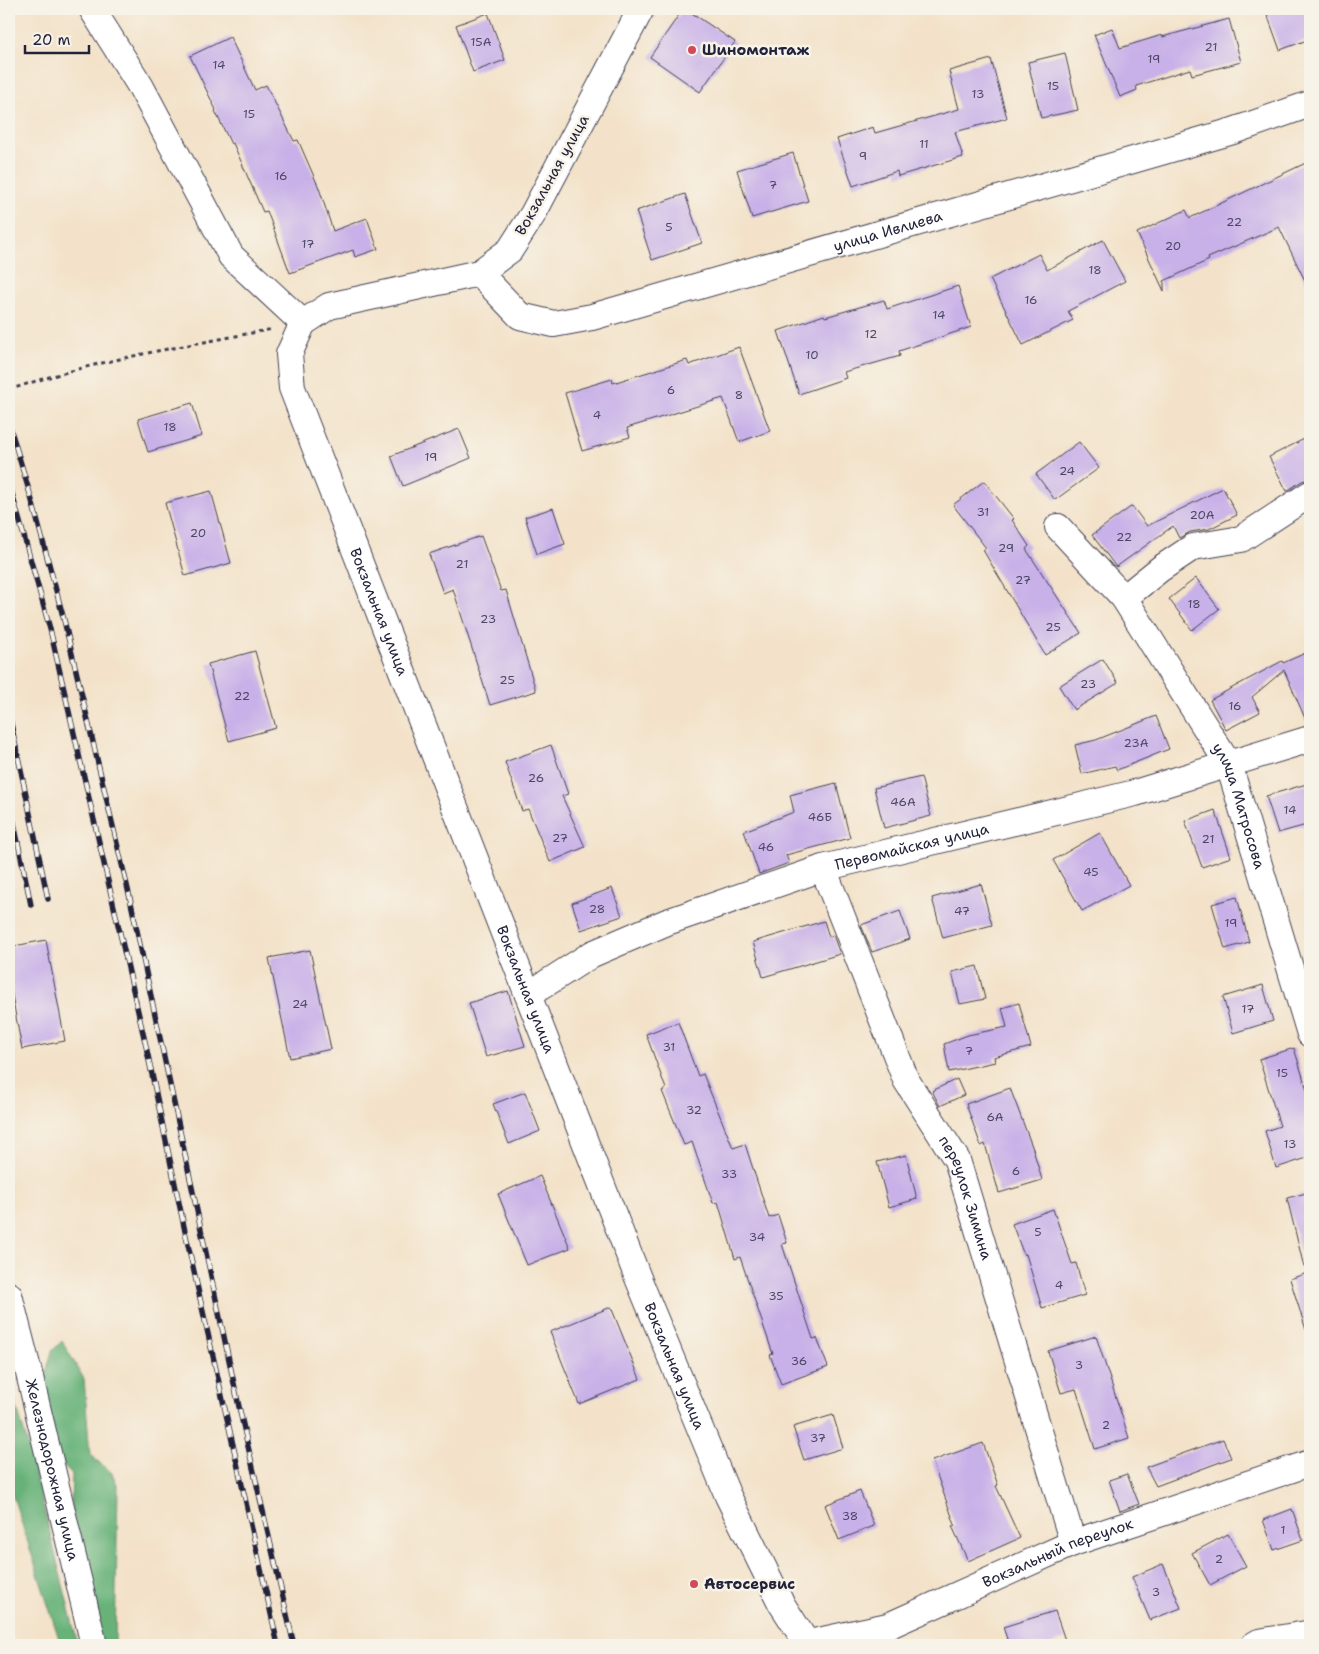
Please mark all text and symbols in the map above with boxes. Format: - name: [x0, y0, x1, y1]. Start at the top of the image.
- scale bar: [25, 22, 89, 54]
- text: 20 m: [32, 30, 71, 50]
- house number: 15А: [471, 34, 492, 50]
- house number: 21: [1205, 39, 1217, 55]
- place label: Шиномонтаж: [702, 40, 810, 60]
- marker: Шиномонтаж: [686, 44, 698, 56]
- house number: 19: [1148, 51, 1160, 67]
- house number: 14: [213, 57, 225, 73]
- house number: 15: [1047, 78, 1059, 94]
- house number: 13: [972, 86, 984, 102]
- house number: 15: [243, 106, 255, 122]
- street label: Вокзальная улица: [510, 110, 594, 239]
- house number: 11: [919, 136, 929, 152]
- house number: 9: [859, 148, 867, 164]
- house number: 16: [274, 168, 288, 184]
- house number: 7: [769, 177, 777, 193]
- street label: улица Ивлиева: [831, 206, 945, 256]
- house number: 22: [1226, 214, 1242, 230]
- house number: 5: [665, 219, 673, 235]
- house number: 17: [302, 236, 314, 252]
- house number: 20: [1165, 238, 1181, 254]
- house number: 18: [1088, 262, 1102, 278]
- house number: 16: [1024, 292, 1038, 308]
- house number: 14: [933, 307, 945, 323]
- house number: 12: [865, 326, 877, 342]
- house number: 10: [805, 347, 819, 363]
- house number: 6: [667, 382, 675, 398]
- house number: 8: [735, 387, 743, 403]
- house number: 4: [593, 407, 601, 423]
- house number: 18: [163, 419, 177, 435]
- house number: 19: [425, 449, 437, 465]
- house number: 24: [1059, 463, 1075, 479]
- house number: 31: [977, 504, 989, 520]
- house number: 20А: [1189, 507, 1215, 523]
- house number: 20: [190, 525, 206, 541]
- house number: 22: [1116, 529, 1132, 545]
- house number: 29: [998, 540, 1014, 556]
- street label: Вокзальная улица: [345, 545, 413, 679]
- house number: 21: [456, 556, 468, 572]
- house number: 27: [1015, 572, 1031, 588]
- house number: 18: [1187, 596, 1201, 612]
- house number: 23: [480, 611, 496, 627]
- house number: 25: [1045, 619, 1061, 635]
- house number: 25: [499, 672, 515, 688]
- house number: 23: [1080, 676, 1096, 692]
- house number: 22: [234, 688, 250, 704]
- house number: 16: [1228, 698, 1242, 714]
- house number: 23А: [1124, 735, 1149, 751]
- street label: улица Матросова: [1208, 739, 1270, 872]
- house number: 26: [528, 770, 544, 786]
- house number: 46А: [890, 794, 916, 810]
- house number: 14: [1284, 802, 1296, 818]
- house number: 46Б: [808, 809, 832, 825]
- street label: Первомайская улица: [833, 818, 991, 875]
- house number: 27: [552, 830, 568, 846]
- house number: 21: [1202, 831, 1214, 847]
- house number: 46: [758, 839, 774, 855]
- house number: 45: [1083, 864, 1099, 880]
- house number: 28: [589, 901, 605, 917]
- house number: 47: [954, 903, 970, 919]
- house number: 19: [1225, 915, 1237, 931]
- street label: Вокзальная улица: [492, 923, 560, 1057]
- house number: 24: [292, 996, 308, 1012]
- house number: 17: [1242, 1001, 1254, 1017]
- house number: 31: [663, 1039, 675, 1055]
- house number: 7: [965, 1043, 973, 1059]
- house number: 15: [1276, 1065, 1288, 1081]
- house number: 32: [686, 1102, 702, 1118]
- house number: 6А: [986, 1109, 1004, 1125]
- street label: переулок Зимина: [934, 1132, 997, 1263]
- house number: 13: [1284, 1136, 1296, 1152]
- house number: 6: [1012, 1163, 1020, 1179]
- house number: 33: [721, 1166, 737, 1182]
- house number: 5: [1034, 1224, 1042, 1240]
- house number: 34: [749, 1229, 765, 1245]
- house number: 4: [1055, 1277, 1063, 1293]
- house number: 35: [768, 1288, 784, 1304]
- street label: Вокзальная улица: [639, 1300, 710, 1433]
- house number: 36: [791, 1353, 807, 1369]
- house number: 3: [1075, 1357, 1083, 1373]
- street label: Железнодорожная улица: [21, 1377, 84, 1563]
- house number: 2: [1102, 1417, 1110, 1433]
- house number: 37: [810, 1430, 826, 1446]
- house number: 38: [842, 1508, 858, 1524]
- street label: Вокзальный переулок: [979, 1513, 1136, 1592]
- house number: 1: [1280, 1522, 1286, 1538]
- house number: 2: [1215, 1551, 1223, 1567]
- place label: Автосервис: [704, 1574, 795, 1594]
- marker: Автосервис: [688, 1578, 700, 1590]
- house number: 3: [1152, 1584, 1160, 1600]

